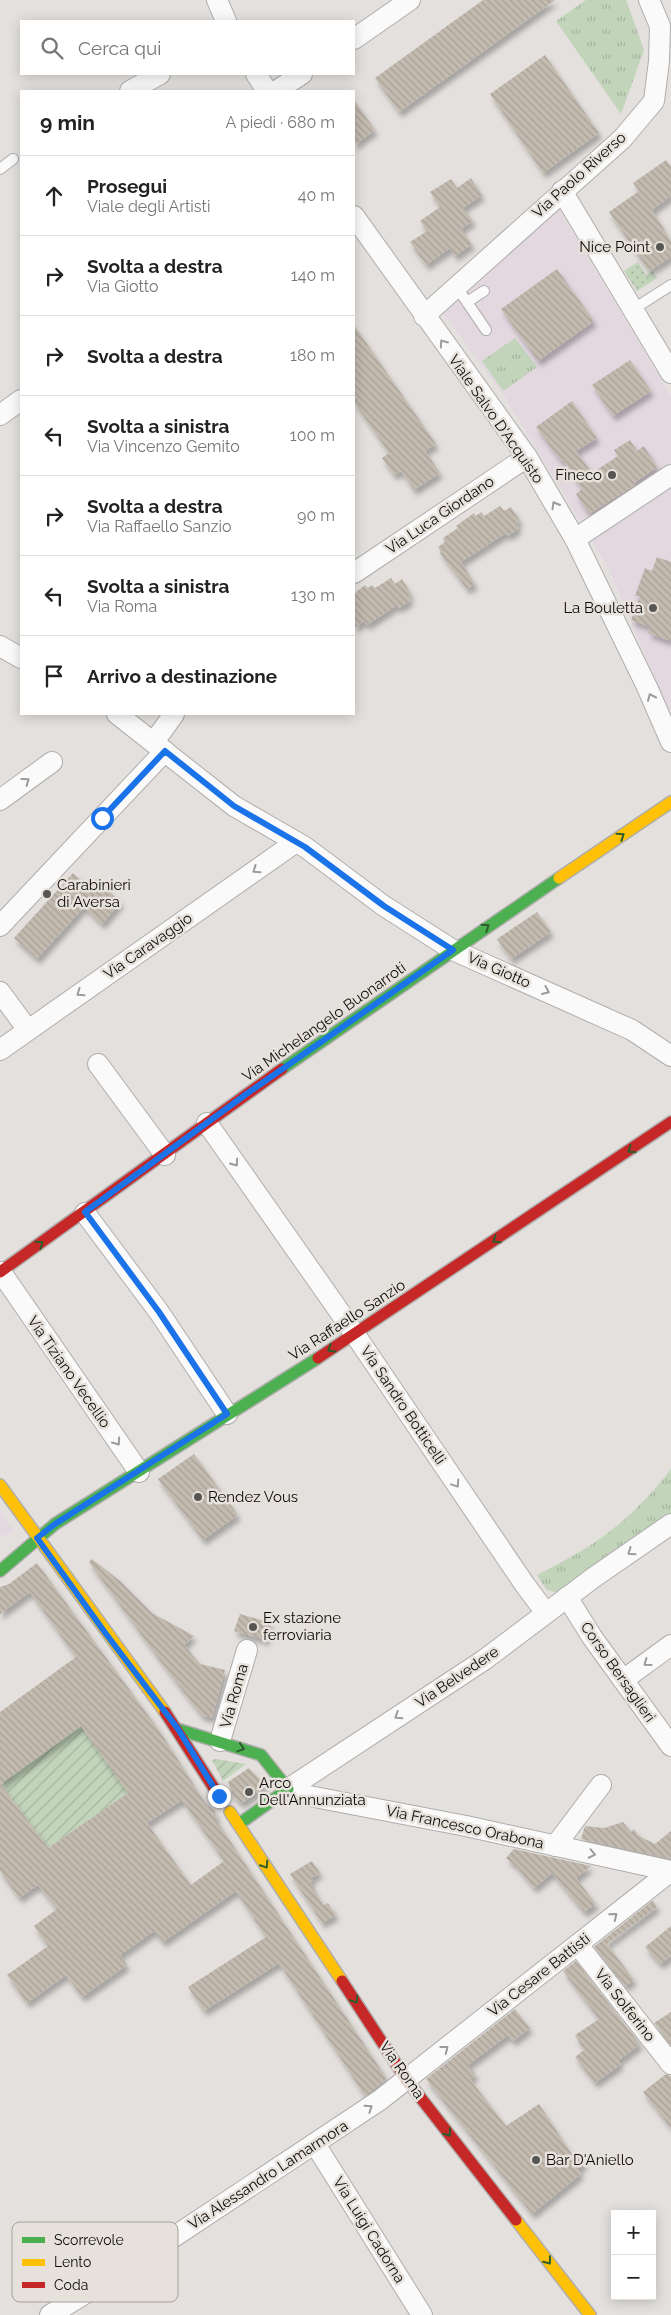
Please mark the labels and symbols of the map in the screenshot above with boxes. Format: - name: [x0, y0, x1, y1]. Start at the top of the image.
- street label: Via Paolo Riverso: [529, 128, 630, 222]
- place label: Nice Point: [579, 238, 650, 256]
- marker: Nice Point: [654, 241, 666, 253]
- one-way arrow: [440, 339, 449, 348]
- street label: Viale Salvo D'Acquisto: [445, 351, 547, 487]
- place label: Fineco: [555, 466, 602, 484]
- marker: Fineco: [606, 469, 618, 481]
- street label: Via Luca Giordano: [383, 472, 498, 558]
- one-way arrow: [551, 502, 561, 511]
- place label: La Bouletta: [563, 599, 643, 617]
- marker: La Bouletta: [647, 602, 659, 614]
- one-way arrow: [647, 693, 658, 702]
- one-way arrow: [20, 778, 30, 787]
- route start: [91, 807, 114, 830]
- one-way arrow: [615, 833, 625, 842]
- one-way arrow: [253, 864, 262, 873]
- place label: Carabinieri di Aversa: [57, 876, 131, 911]
- marker: Carabinieri di Aversa: [41, 888, 53, 900]
- street label: Via Caravaggio: [100, 909, 196, 983]
- one-way arrow: [480, 924, 490, 933]
- street label: Via Giotto: [465, 948, 533, 992]
- street label: Via Michelangelo Buonarroti: [239, 958, 409, 1086]
- one-way arrow: [541, 985, 550, 995]
- one-way arrow: [77, 987, 86, 996]
- one-way arrow: [627, 1143, 636, 1153]
- one-way arrow: [229, 1157, 238, 1167]
- one-way arrow: [492, 1234, 501, 1243]
- one-way arrow: [34, 1241, 44, 1250]
- street label: Via Raffaello Sanzio: [285, 1276, 409, 1364]
- street label: Via Tiziano Vecellio: [24, 1313, 114, 1432]
- street label: Via Sandro Botticelli: [357, 1342, 449, 1468]
- one-way arrow: [327, 1343, 336, 1353]
- one-way arrow: [111, 1436, 120, 1446]
- one-way arrow: [450, 1479, 460, 1488]
- place label: Rendez Vous: [208, 1488, 298, 1506]
- marker: Rendez Vous: [192, 1491, 204, 1503]
- one-way arrow: [627, 1546, 637, 1555]
- place label: Ex stazione ferroviaria: [263, 1609, 341, 1644]
- street label: Corso Bersaglieri: [577, 1619, 659, 1725]
- marker: Ex stazione ferroviaria: [247, 1621, 259, 1633]
- street label: Via Belvedere: [412, 1642, 502, 1711]
- one-way arrow: [644, 1657, 653, 1665]
- street label: Via Roma: [216, 1662, 252, 1730]
- one-way arrow: [395, 1710, 404, 1720]
- one-way arrow: [236, 1742, 245, 1752]
- place label: Arco Dell'Annunziata: [259, 1774, 366, 1809]
- route end: [208, 1785, 231, 1808]
- marker: Arco Dell'Annunziata: [243, 1786, 255, 1798]
- street label: Via Francesco Orabona: [385, 1801, 545, 1853]
- one-way arrow: [588, 1848, 597, 1858]
- one-way arrow: [259, 1859, 269, 1868]
- one-way arrow: [608, 1914, 617, 1922]
- street label: Via Cesare Battisti: [484, 1930, 594, 2020]
- street label: Via Solferino: [591, 1965, 659, 2045]
- one-way arrow: [348, 1995, 358, 2004]
- street label: Via Roma: [376, 2038, 428, 2102]
- one-way arrow: [439, 2046, 449, 2055]
- one-way arrow: [364, 2105, 373, 2114]
- street label: Via Alessandro Lamarmora: [185, 2117, 351, 2233]
- one-way arrow: [443, 2127, 451, 2136]
- place label: Bar D'Aniello: [546, 2151, 634, 2169]
- marker: Bar D'Aniello: [530, 2154, 542, 2166]
- street label: Via Luigi Cadorna: [329, 2174, 409, 2286]
- legend: [12, 2222, 178, 2302]
- text: Scorrevole: [54, 2232, 124, 2248]
- text: Lento: [54, 2254, 91, 2270]
- one-way arrow: [542, 2255, 551, 2265]
- text: Coda: [54, 2277, 88, 2293]

